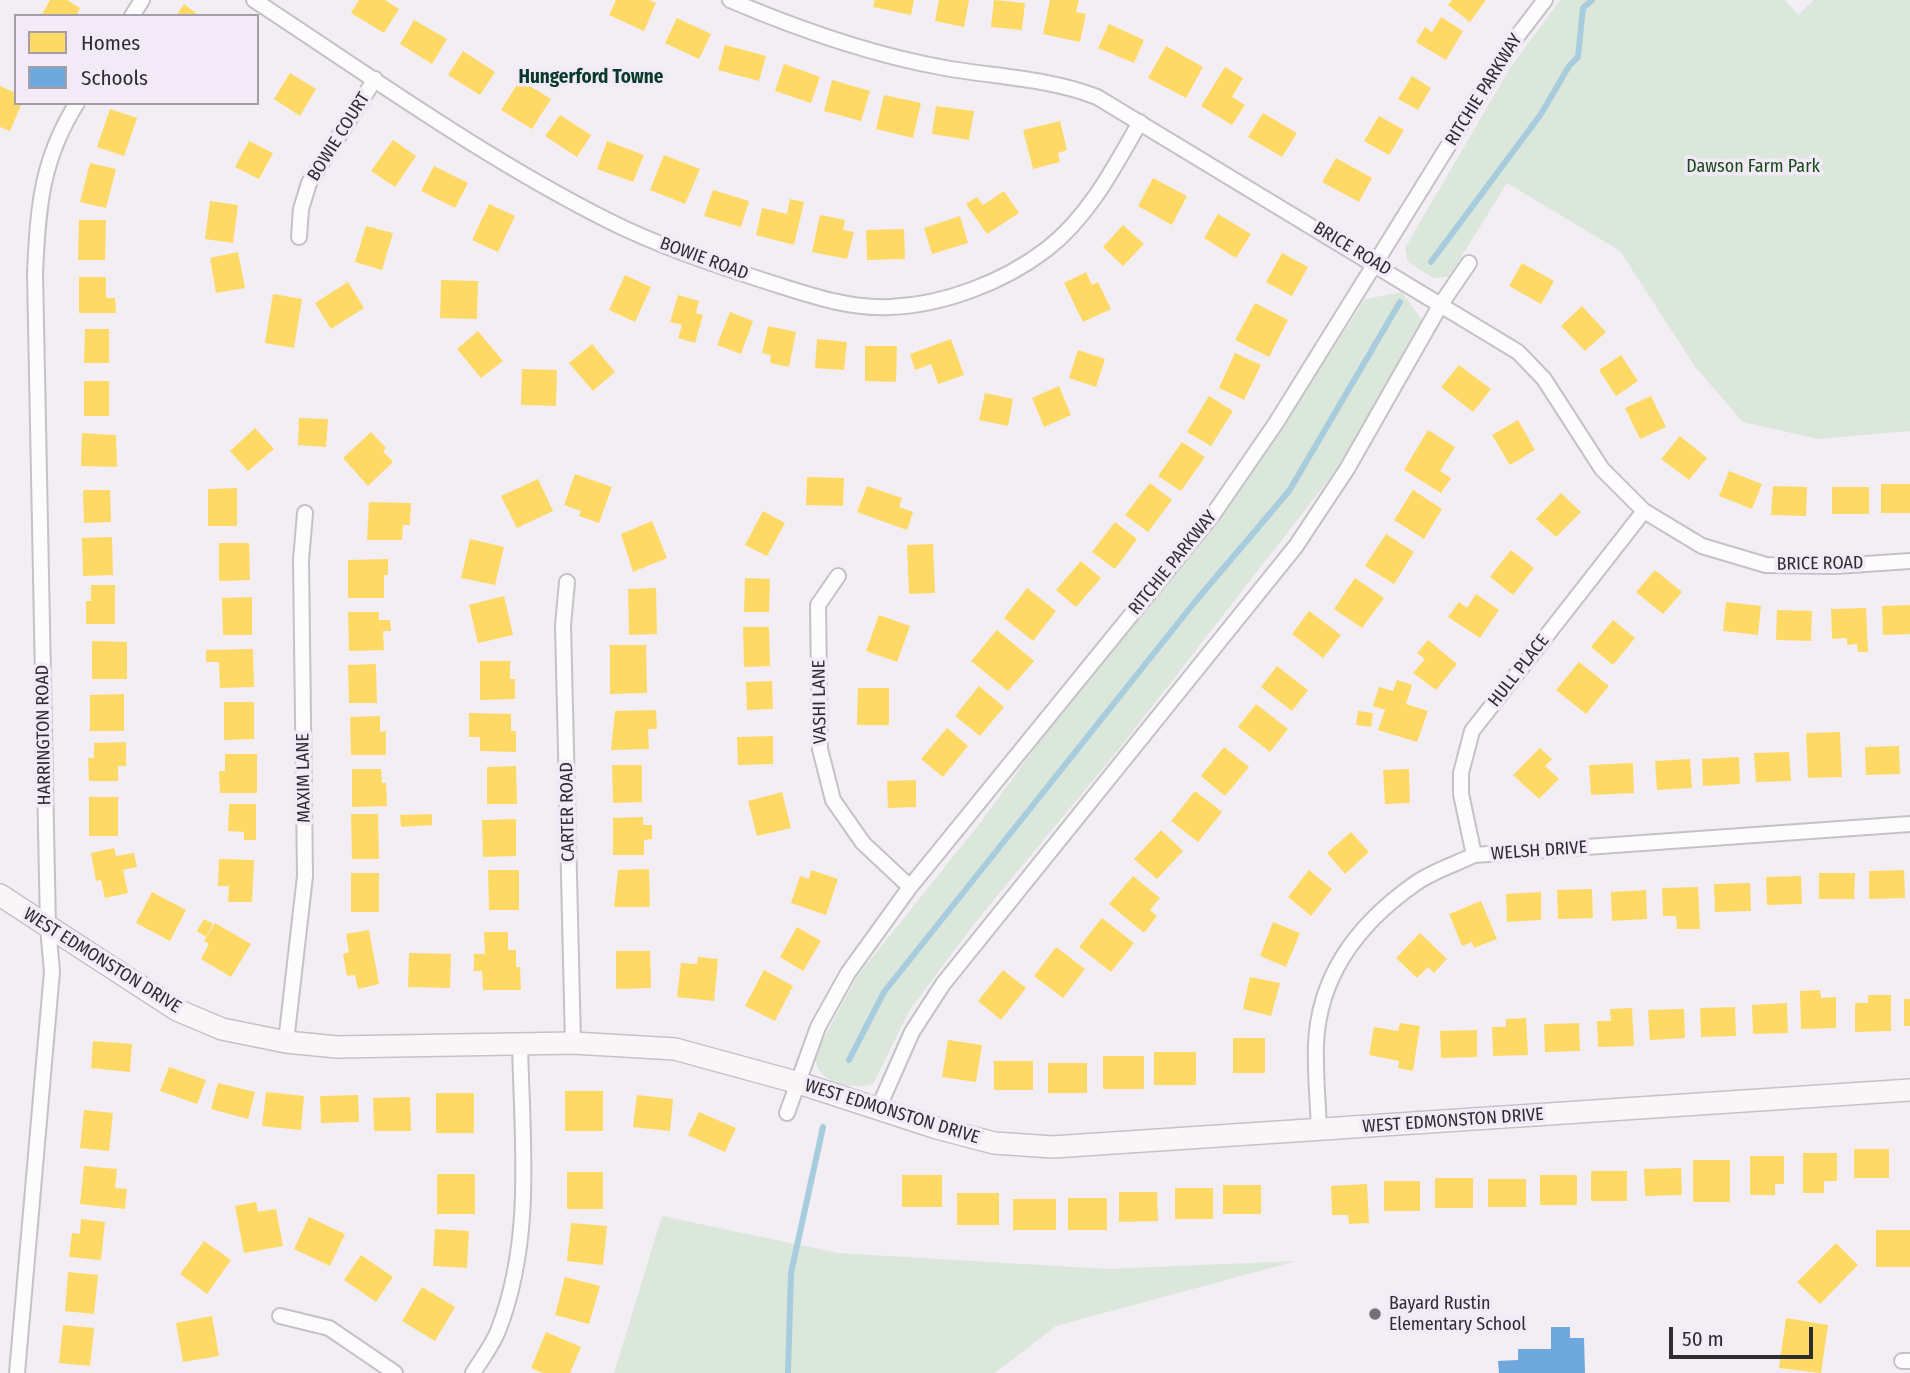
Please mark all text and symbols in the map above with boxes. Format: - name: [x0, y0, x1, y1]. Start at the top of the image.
- legend: [14, 14, 259, 105]
- text: Homes: [81, 30, 140, 56]
- street label: RITCHIE PARKWAY: [1441, 30, 1527, 150]
- text: Schools: [81, 65, 148, 91]
- district label: Hungerford Towne: [519, 67, 663, 89]
- street label: BOWIE COURT: [303, 89, 375, 185]
- park label: Dawson Farm Park: [1686, 156, 1820, 178]
- street label: BRICE ROAD: [1309, 217, 1395, 281]
- street label: BOWIE ROAD: [657, 233, 751, 285]
- street label: RITCHIE PARKWAY: [1124, 507, 1222, 619]
- street label: BRICE ROAD: [1776, 552, 1864, 576]
- street label: HULL PLACE: [1484, 630, 1554, 712]
- street label: VASHI LANE: [808, 660, 832, 744]
- street label: HARRINGTON ROAD: [32, 665, 56, 805]
- street label: MAXIM LANE: [292, 733, 316, 823]
- street label: CARTER ROAD: [556, 762, 580, 862]
- street label: WELSH DRIVE: [1490, 837, 1588, 865]
- street label: WEST EDMONSTON DRIVE: [19, 904, 185, 1018]
- street label: WEST EDMONSTON DRIVE: [802, 1075, 982, 1149]
- street label: WEST EDMONSTON DRIVE: [1362, 1104, 1544, 1138]
- place label: Bayard Rustin Elementary School: [1389, 1293, 1526, 1336]
- marker: Bayard Rustin Elementary School: [1367, 1306, 1383, 1322]
- scale bar: [1672, 1314, 1815, 1358]
- text: 50 m: [1682, 1326, 1724, 1352]

